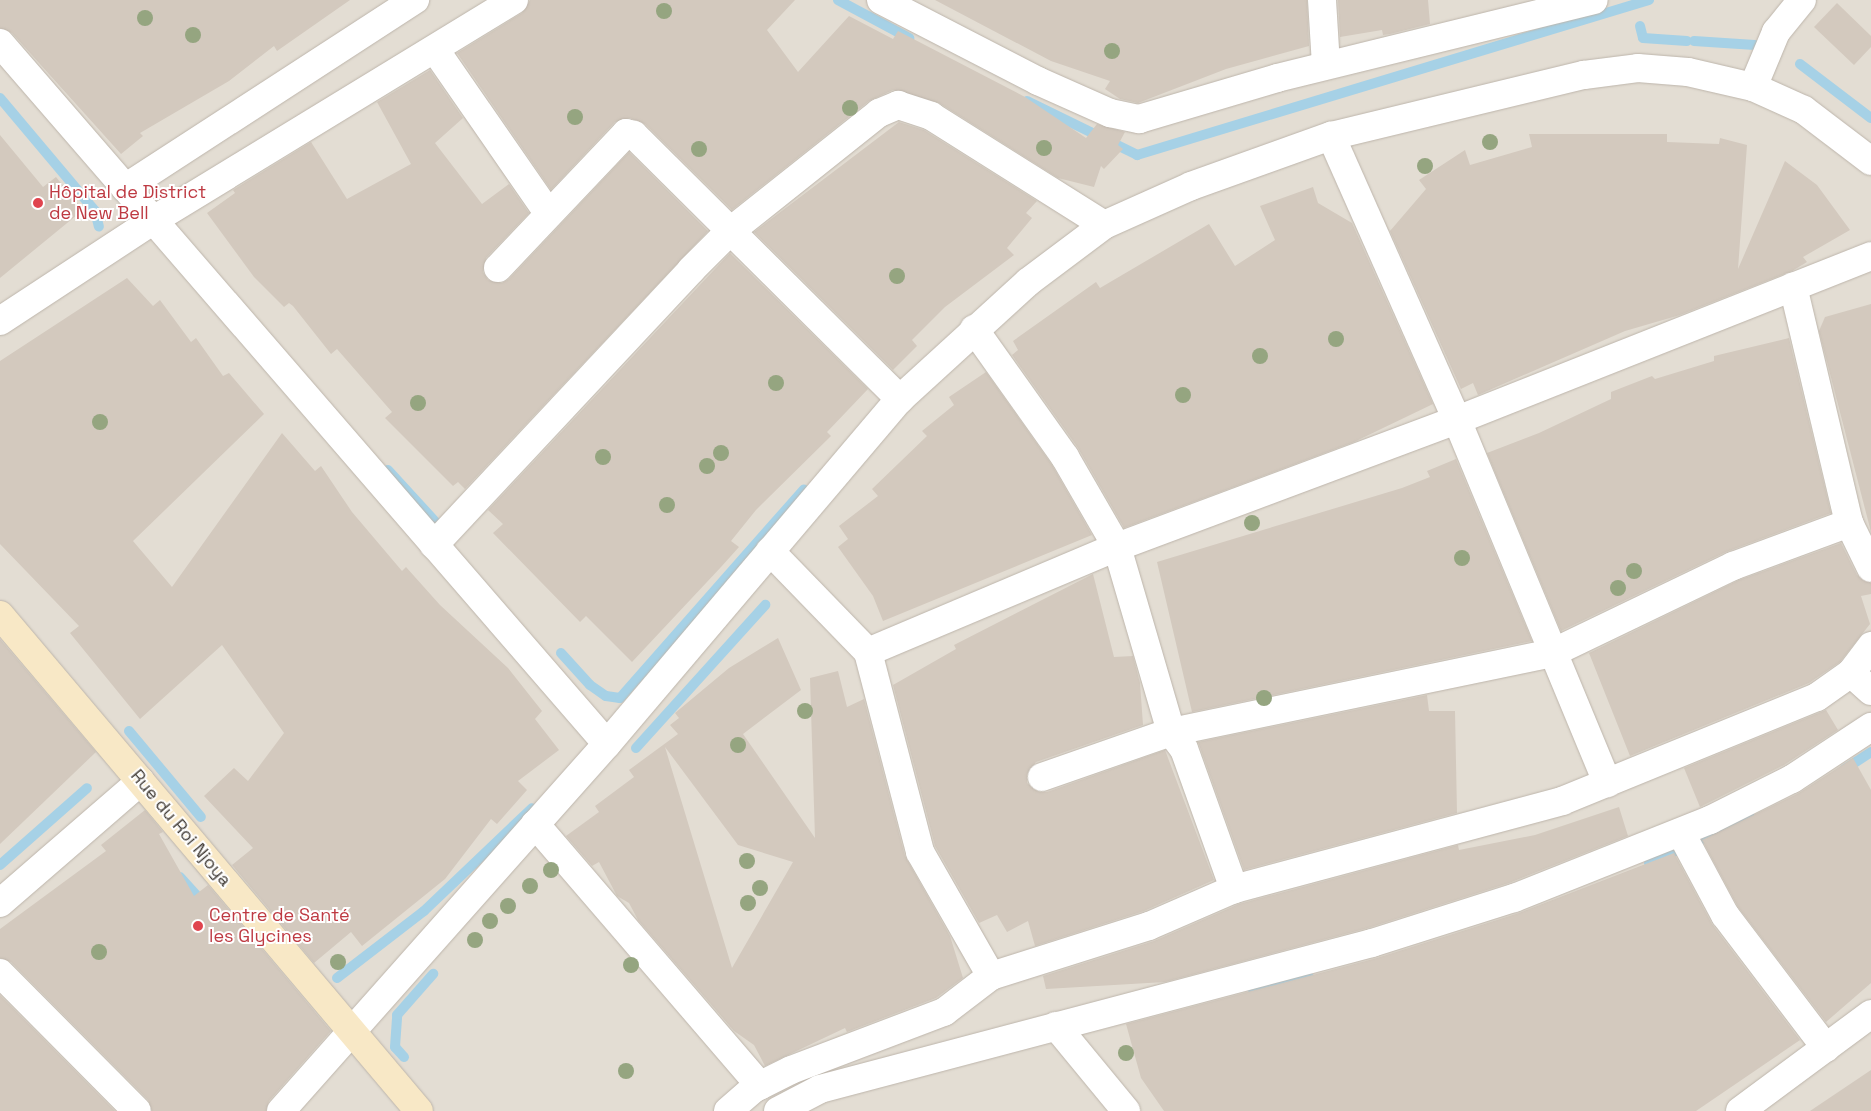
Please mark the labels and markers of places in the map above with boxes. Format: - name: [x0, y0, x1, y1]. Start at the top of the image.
- place label: Hôpital de District de New Bell: [49, 182, 206, 224]
- marker: Hôpital de District de New Bell: [31, 196, 45, 210]
- place label: Centre de Santé les Glycines: [209, 905, 350, 948]
- marker: Centre de Santé les Glycines: [191, 919, 205, 933]

